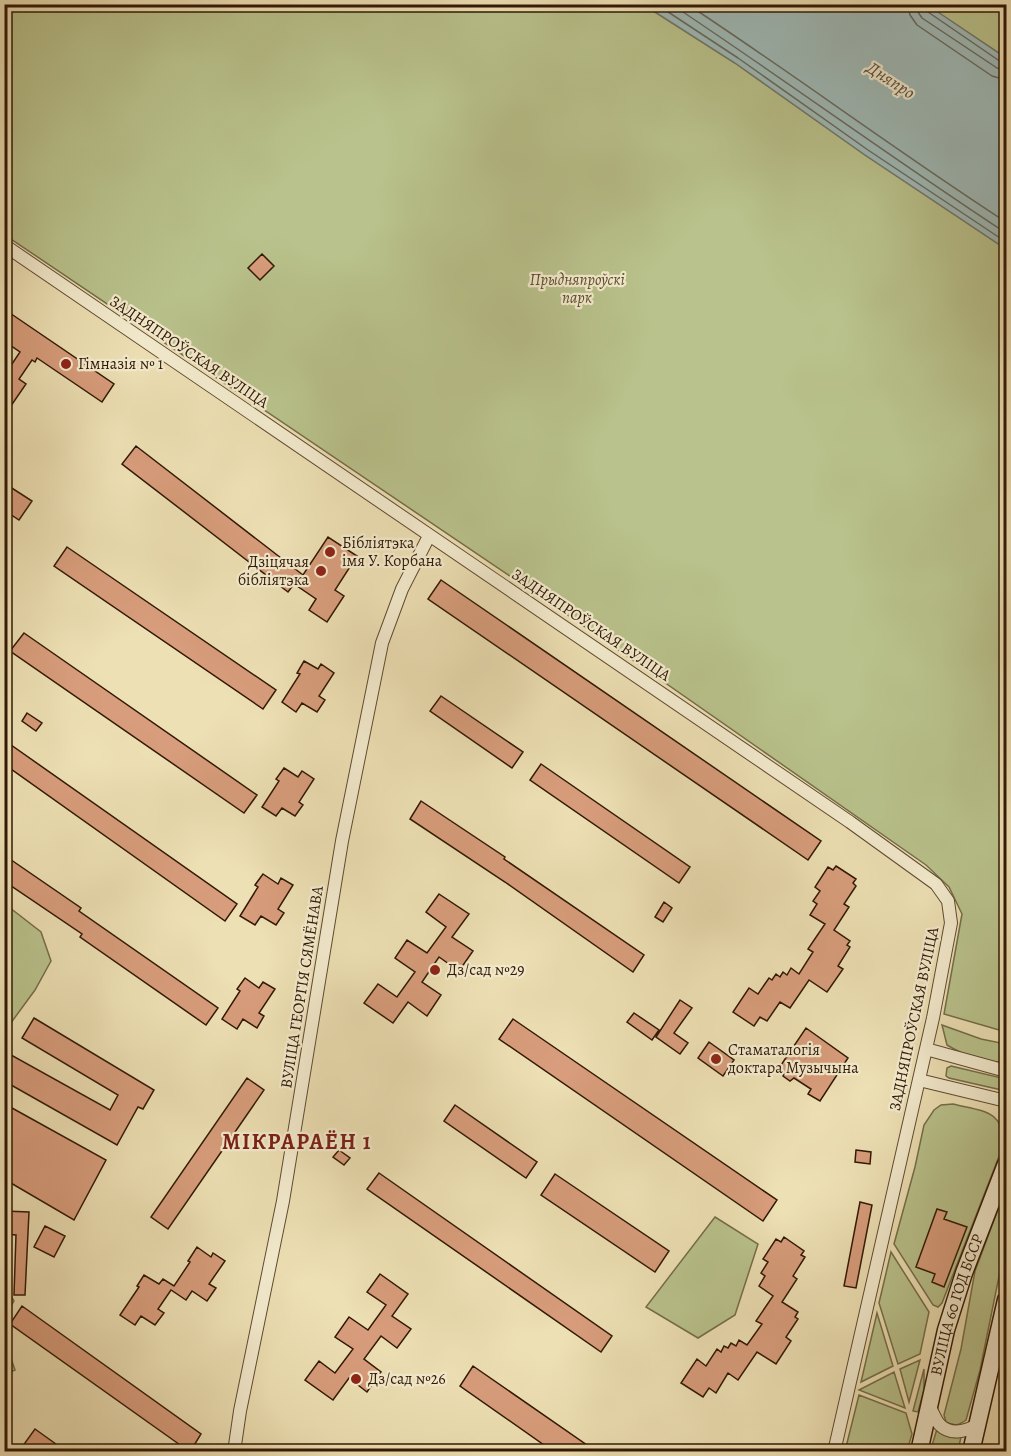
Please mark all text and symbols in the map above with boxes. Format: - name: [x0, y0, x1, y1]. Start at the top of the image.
- water label: Дняпро: [861, 54, 920, 104]
- park label: Прыдняпроўскі парк: [529, 269, 625, 309]
- street label: ЗАДНЯПРОЎСКАЯ ВУЛІЦА: [105, 290, 273, 414]
- place label: Гімназія № 1: [78, 353, 164, 375]
- marker: Гімназія № 1: [59, 357, 73, 371]
- place label: Бібліятэка імя У. Корбана: [342, 532, 443, 572]
- marker: Бібліятэка імя У. Корбана: [323, 545, 337, 559]
- place label: Дзіцячая бібліятэка: [238, 551, 310, 591]
- street label: ЗАДНЯПРОЎСКАЯ ВУЛІЦА: [507, 563, 675, 687]
- marker: Дзіцячая бібліятэка: [314, 564, 328, 578]
- street label: ВУЛІЦА ГЕОРГІЯ СЯМЁНАВА: [275, 884, 329, 1090]
- street label: ЗАДНЯПРОЎСКАЯ ВУЛІЦА: [884, 924, 944, 1113]
- place label: Дз/сад №29: [447, 959, 525, 981]
- marker: Дз/сад №29: [428, 963, 442, 977]
- place label: Стаматалогія доктара Музычына: [727, 1039, 859, 1079]
- marker: Стаматалогія доктара Музычына: [709, 1052, 723, 1066]
- district label: МІКРАРАЁН 1: [222, 1127, 372, 1157]
- street label: ВУЛІЦА 60 ГОД БССР: [925, 1231, 989, 1378]
- place label: Дз/сад №26: [368, 1368, 446, 1390]
- marker: Дз/сад №26: [349, 1372, 363, 1386]

